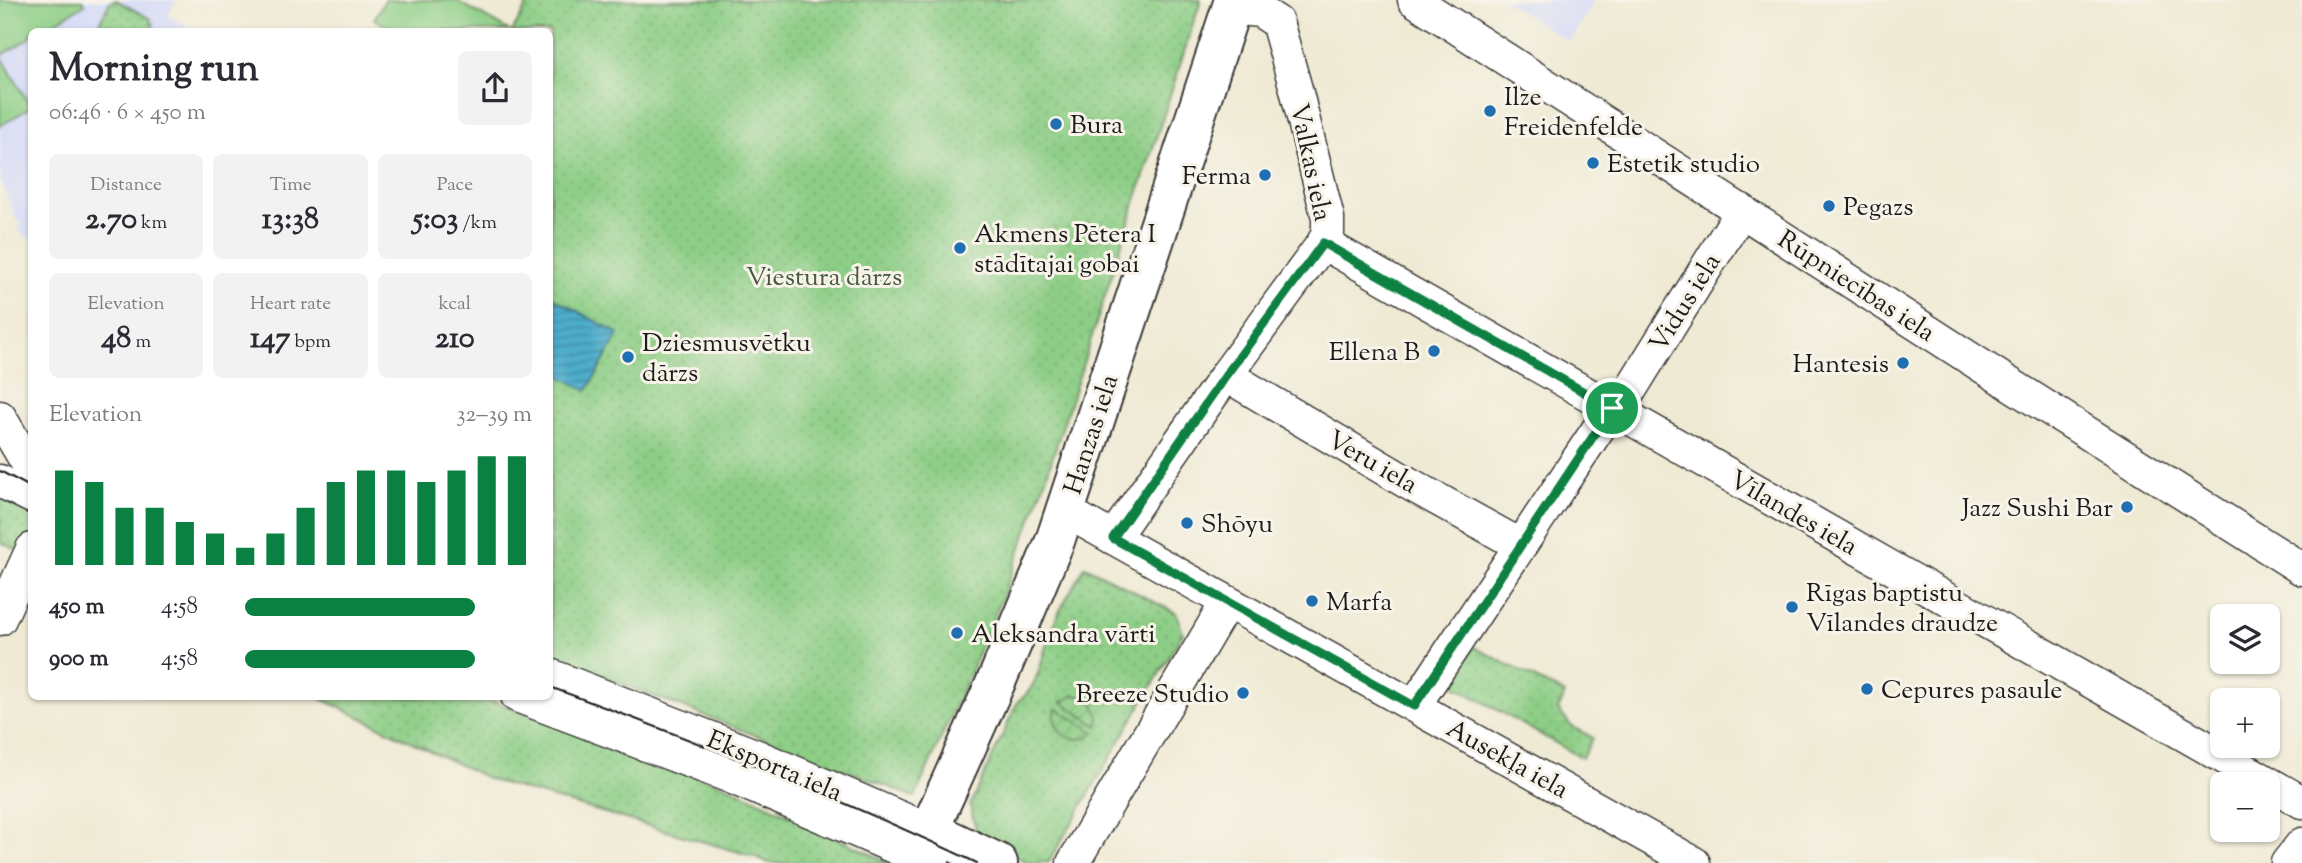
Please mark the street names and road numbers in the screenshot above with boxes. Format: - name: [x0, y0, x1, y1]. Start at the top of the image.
- street label: Valkas iela: [1279, 100, 1340, 225]
- street label: Rūpniecības iela: [1769, 222, 1942, 352]
- street label: Vidus iela: [1641, 247, 1731, 360]
- street label: Hanzas iela: [1056, 370, 1129, 499]
- street label: Veru iela: [1320, 422, 1424, 504]
- street label: Vīlandes iela: [1722, 462, 1864, 566]
- street label: Ausekļa iela: [1439, 711, 1575, 809]
- street label: Eksporta iela: [701, 722, 847, 812]

